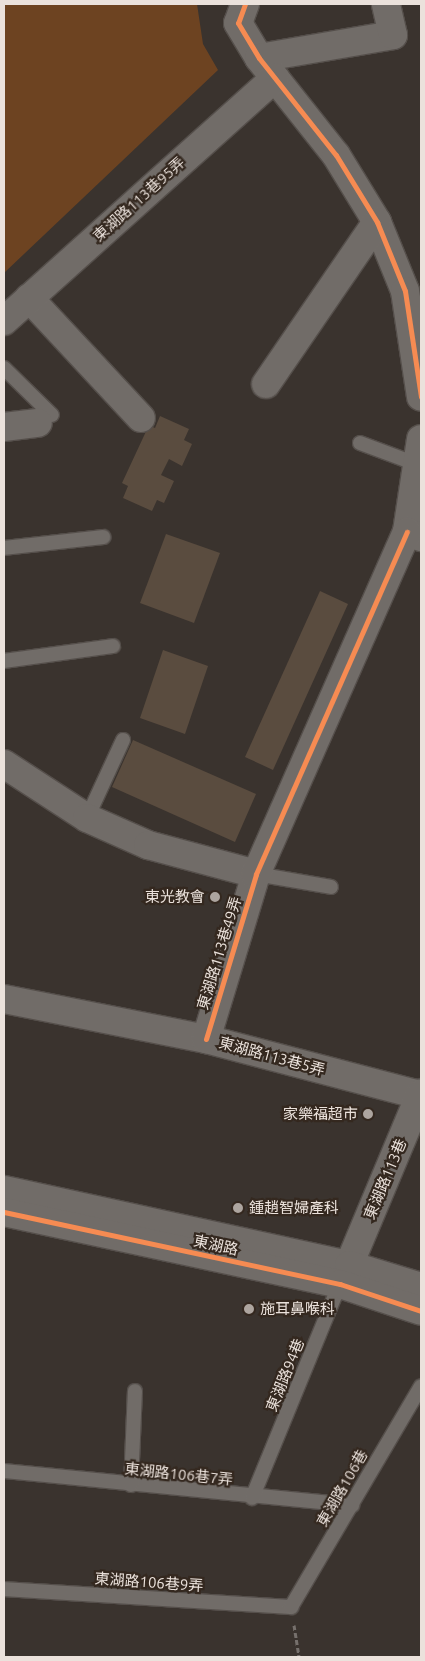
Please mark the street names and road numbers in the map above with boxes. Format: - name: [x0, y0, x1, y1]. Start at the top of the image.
- street label: 東湖路113巷95弄: [89, 153, 189, 245]
- street label: 東湖路113巷49弄: [193, 894, 245, 1012]
- street label: 東湖路113巷5弄: [217, 1033, 327, 1079]
- street label: 東湖路113巷: [360, 1136, 410, 1222]
- street label: 東湖路: [192, 1232, 240, 1258]
- street label: 東湖路94巷: [262, 1336, 308, 1414]
- street label: 東湖路106巷: [313, 1447, 371, 1529]
- street label: 東湖路106巷7弄: [124, 1459, 234, 1489]
- street label: 東湖路106巷9弄: [94, 1569, 204, 1595]

